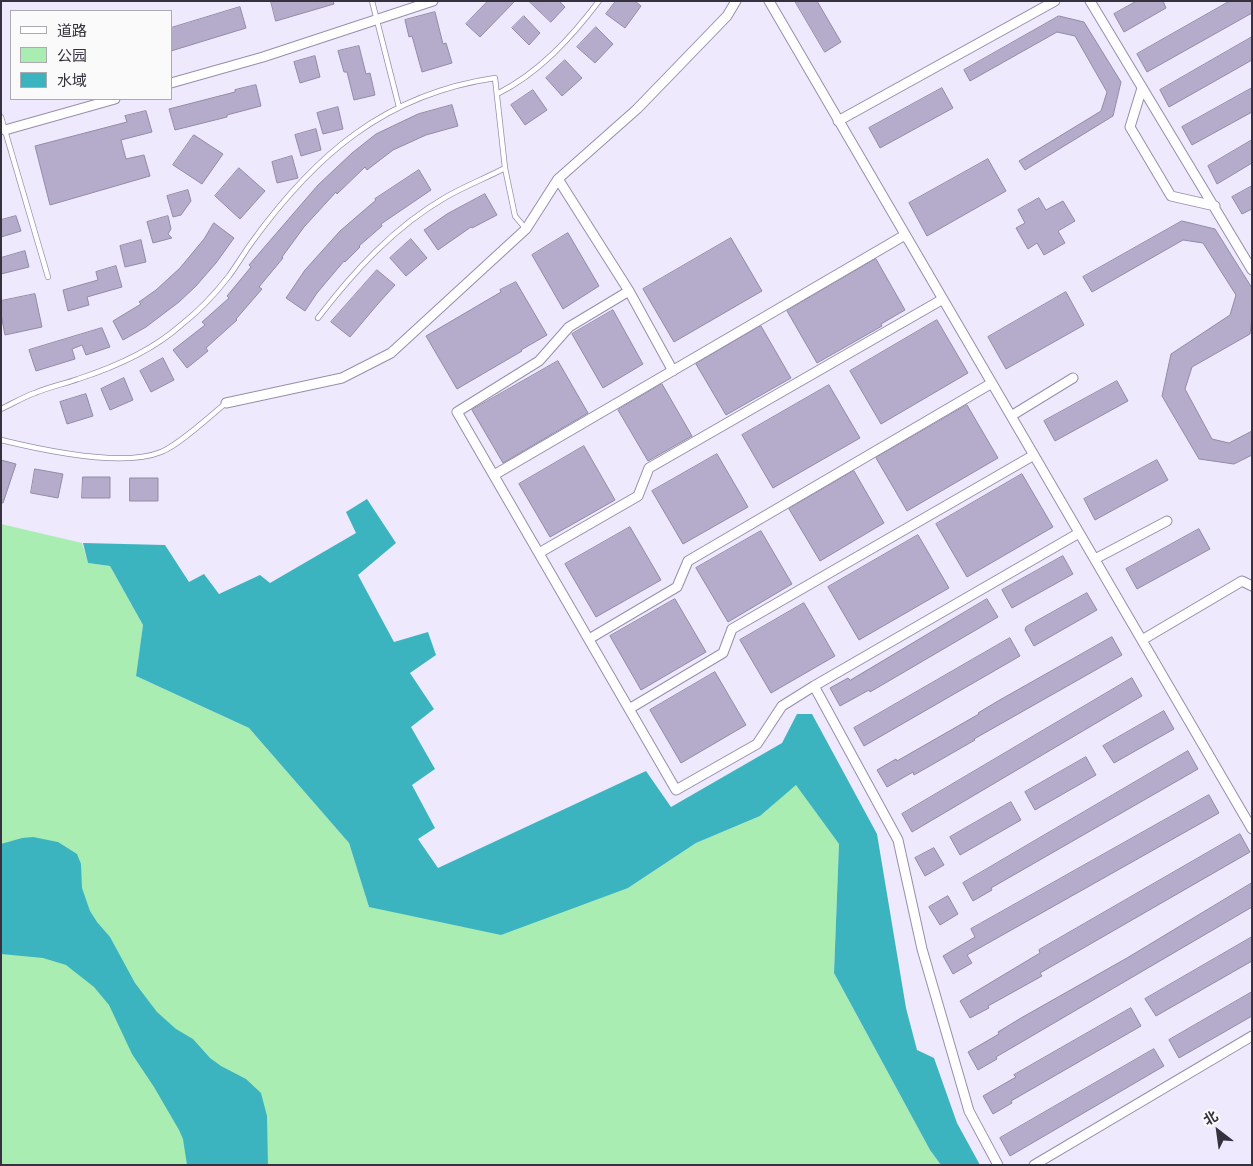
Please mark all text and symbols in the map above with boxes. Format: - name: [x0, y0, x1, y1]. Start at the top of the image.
- legend: [10, 10, 172, 100]
- text: 道路: [57, 21, 87, 40]
- text: 公园: [57, 46, 87, 65]
- text: 水域: [57, 71, 87, 90]
- north arrow: [1193, 1106, 1243, 1156]
- text: 北: [1200, 1107, 1221, 1129]

